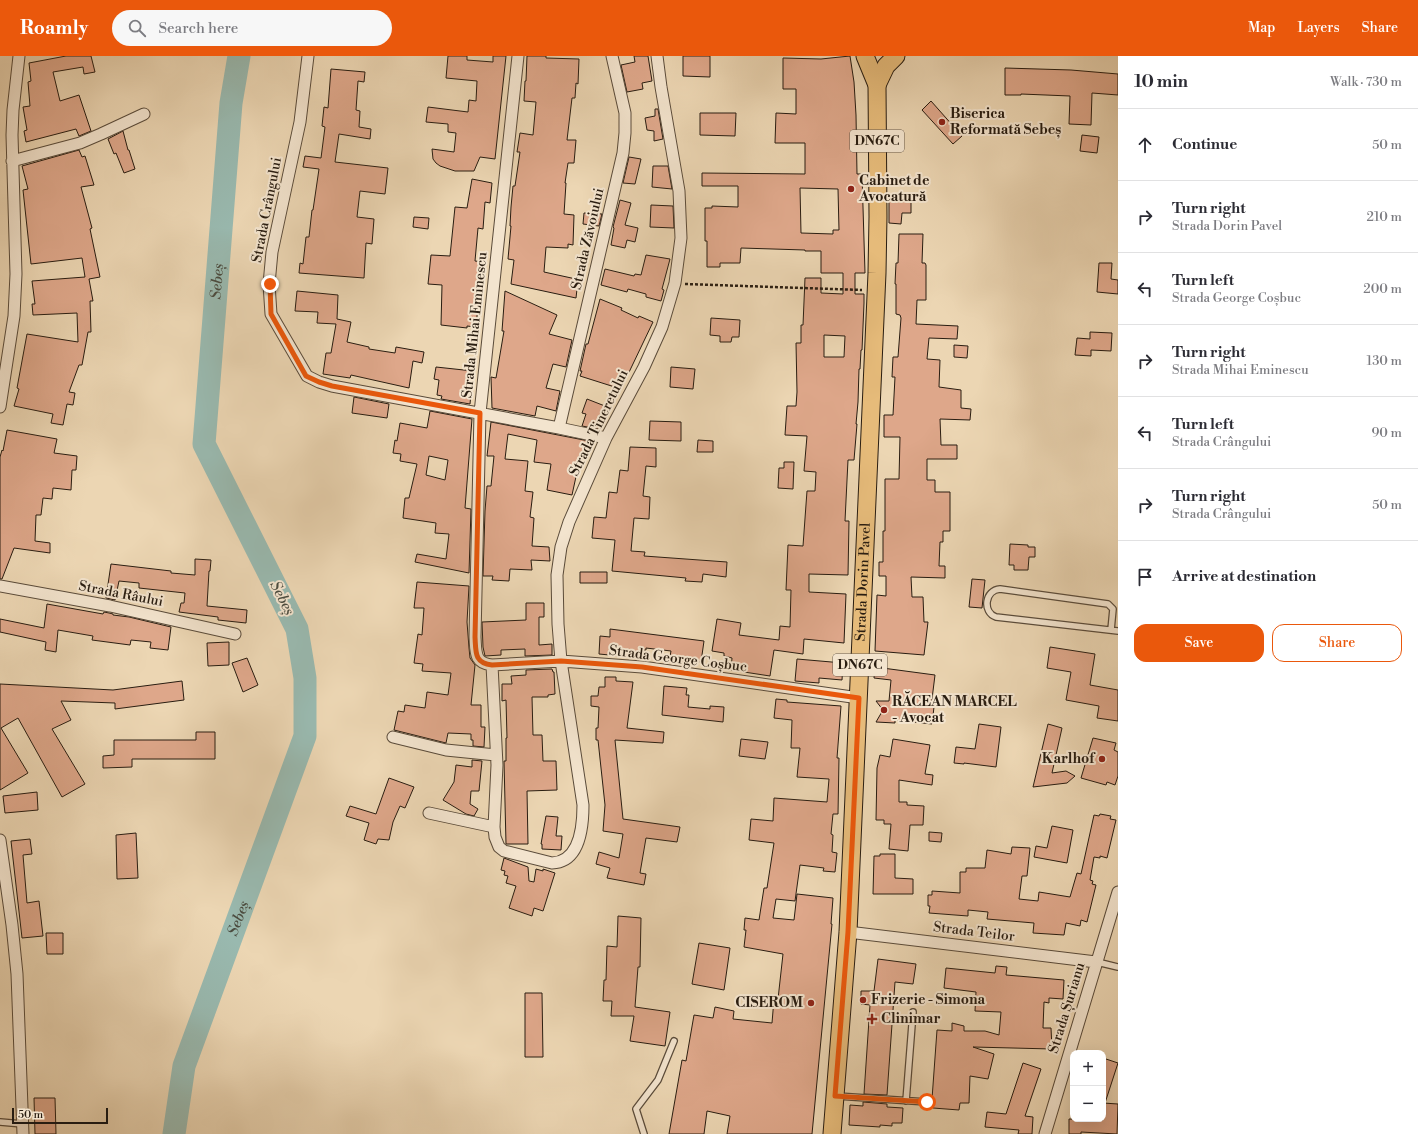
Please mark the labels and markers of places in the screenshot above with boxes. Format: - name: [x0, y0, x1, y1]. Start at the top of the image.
- place label: Biserica Reformată Sebeș: [950, 105, 1061, 139]
- marker: Biserica Reformată Sebeș: [937, 117, 947, 127]
- place label: Cabinet de Avocatură: [858, 172, 930, 206]
- marker: Cabinet de Avocatură: [846, 184, 856, 194]
- place label: RĂCEAN MARCEL - Avocat: [892, 691, 1017, 727]
- marker: RĂCEAN MARCEL - Avocat: [879, 705, 889, 715]
- place label: Karlhof: [1042, 750, 1096, 768]
- marker: Karlhof: [1097, 754, 1107, 764]
- place label: Frizerie - Simona: [871, 991, 986, 1009]
- place label: CISEROM: [735, 994, 803, 1012]
- marker: Frizerie - Simona: [858, 995, 868, 1005]
- marker: CISEROM: [806, 998, 816, 1008]
- place label: Clinimar: [881, 1010, 941, 1028]
- marker: Clinimar: [866, 1013, 878, 1025]

